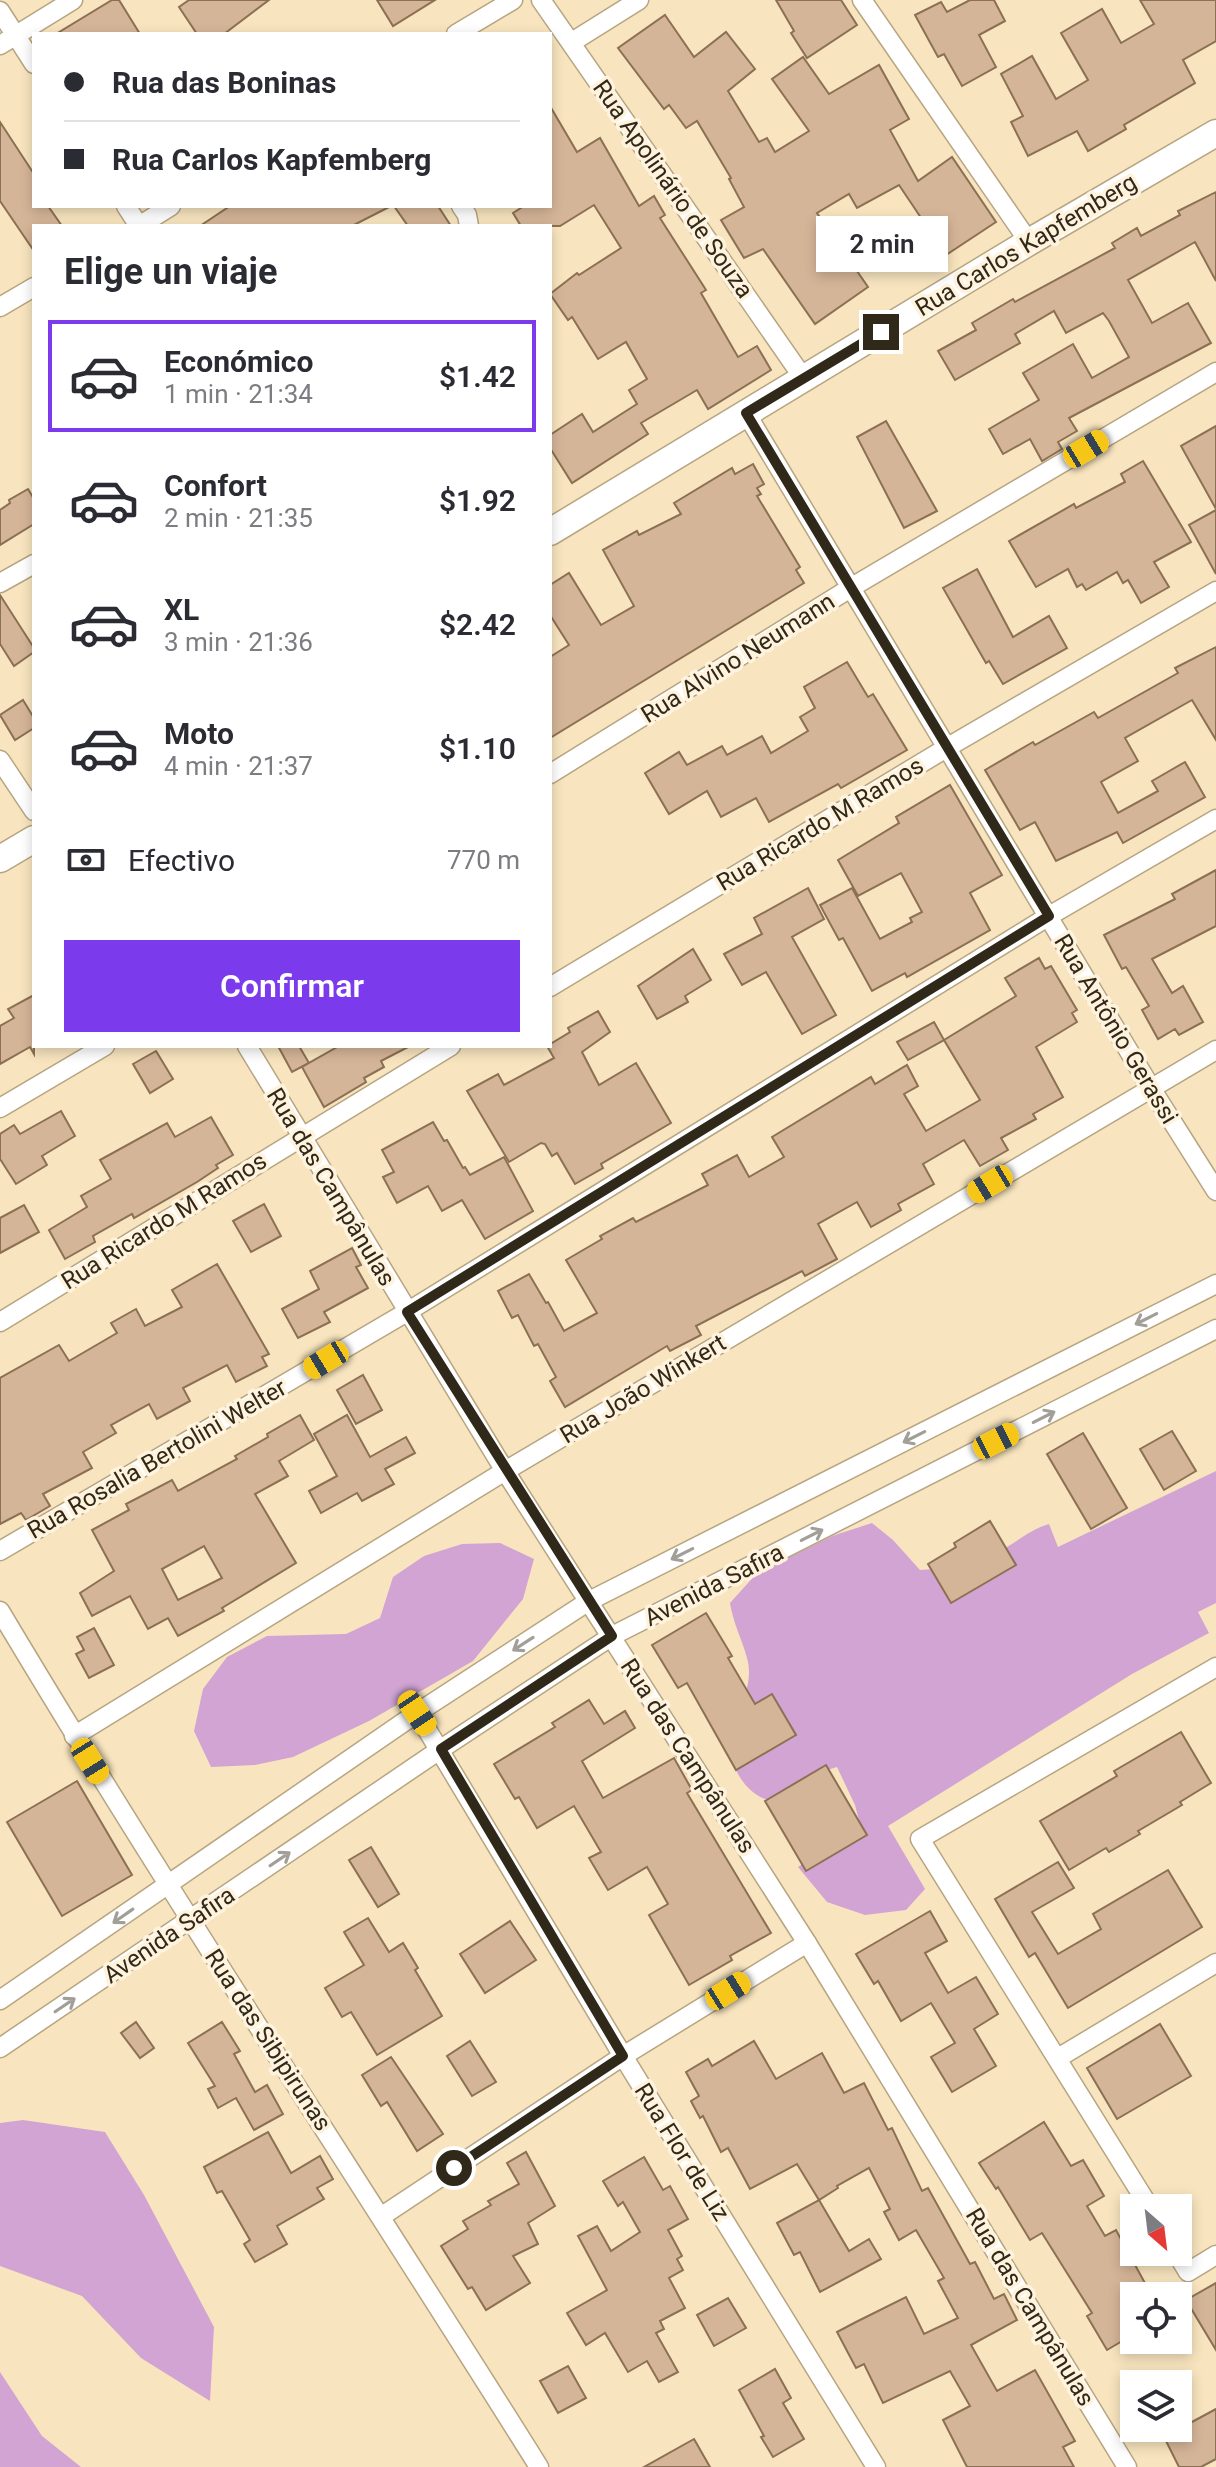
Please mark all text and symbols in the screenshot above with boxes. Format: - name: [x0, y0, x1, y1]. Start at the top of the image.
- text: Rua das Boninas: [112, 65, 336, 100]
- street label: Rua Apolinário de Souza: [587, 75, 759, 303]
- text: Rua Carlos Kapfemberg: [112, 142, 431, 177]
- street label: Rua Carlos Kapfemberg: [910, 168, 1142, 322]
- callout: 2 min: [815, 216, 947, 272]
- text: 2 min: [849, 229, 915, 259]
- text: Elige un viaje: [64, 251, 277, 293]
- route end: [863, 314, 899, 350]
- icon: car: [68, 340, 140, 412]
- text: Económico: [164, 344, 313, 379]
- text: $1.42: [439, 359, 516, 394]
- text: 1 min · 21:34: [164, 379, 313, 409]
- car: [1059, 426, 1113, 472]
- icon: car: [68, 464, 140, 536]
- text: Confort: [164, 468, 267, 503]
- text: $1.92: [439, 483, 516, 518]
- text: 2 min · 21:35: [164, 503, 313, 533]
- street label: Rua Alvino Neumann: [636, 587, 840, 729]
- icon: car: [68, 588, 140, 660]
- text: XL: [164, 592, 199, 627]
- text: $2.42: [439, 607, 516, 642]
- text: 3 min · 21:36: [164, 627, 313, 657]
- icon: car: [68, 712, 140, 784]
- text: Moto: [164, 716, 234, 751]
- text: $1.10: [439, 731, 516, 766]
- text: 4 min · 21:37: [164, 751, 313, 781]
- street label: Rua Ricardo M Ramos: [712, 751, 928, 897]
- icon: cash: [64, 838, 108, 882]
- text: Efectivo: [128, 843, 235, 878]
- text: 770 m: [447, 845, 520, 875]
- street label: Rua Antônio Gerassi: [1048, 929, 1184, 1129]
- button: Confirmar: [64, 940, 520, 1032]
- street label: Rua das Campânulas: [261, 1083, 401, 1291]
- street label: Rua Ricardo M Ramos: [56, 1147, 272, 1295]
- car: [963, 1161, 1017, 1207]
- one-way arrow: [1135, 1312, 1159, 1328]
- street label: Rua João Winkert: [555, 1328, 731, 1449]
- car: [299, 1337, 353, 1383]
- street label: Rua Rosalia Bertolini Welter: [23, 1373, 291, 1545]
- one-way arrow: [1031, 1408, 1055, 1424]
- car: [969, 1419, 1023, 1463]
- one-way arrow: [903, 1429, 927, 1445]
- one-way arrow: [800, 1526, 823, 1542]
- street label: Avenida Safira: [640, 1538, 788, 1632]
- one-way arrow: [671, 1547, 695, 1562]
- one-way arrow: [513, 1636, 535, 1652]
- street label: Rua das Campânulas: [615, 1654, 761, 1858]
- car: [394, 1686, 440, 1740]
- car: [67, 1734, 113, 1788]
- one-way arrow: [269, 1851, 291, 1867]
- street label: Avenida Safira: [98, 1881, 240, 1989]
- one-way arrow: [112, 1908, 134, 1924]
- street label: Rua das Sibipirunas: [199, 1944, 337, 2136]
- car: [701, 1968, 755, 2014]
- one-way arrow: [53, 1996, 75, 2013]
- street label: Rua Flor de Liz: [629, 2078, 735, 2226]
- route start: [436, 2150, 472, 2186]
- north arrow: [1120, 2194, 1192, 2266]
- map controls: [1120, 2194, 1192, 2442]
- street label: Rua das Campânulas: [960, 2203, 1100, 2411]
- button: locate: [1120, 2282, 1192, 2354]
- button: layers: [1120, 2370, 1192, 2442]

